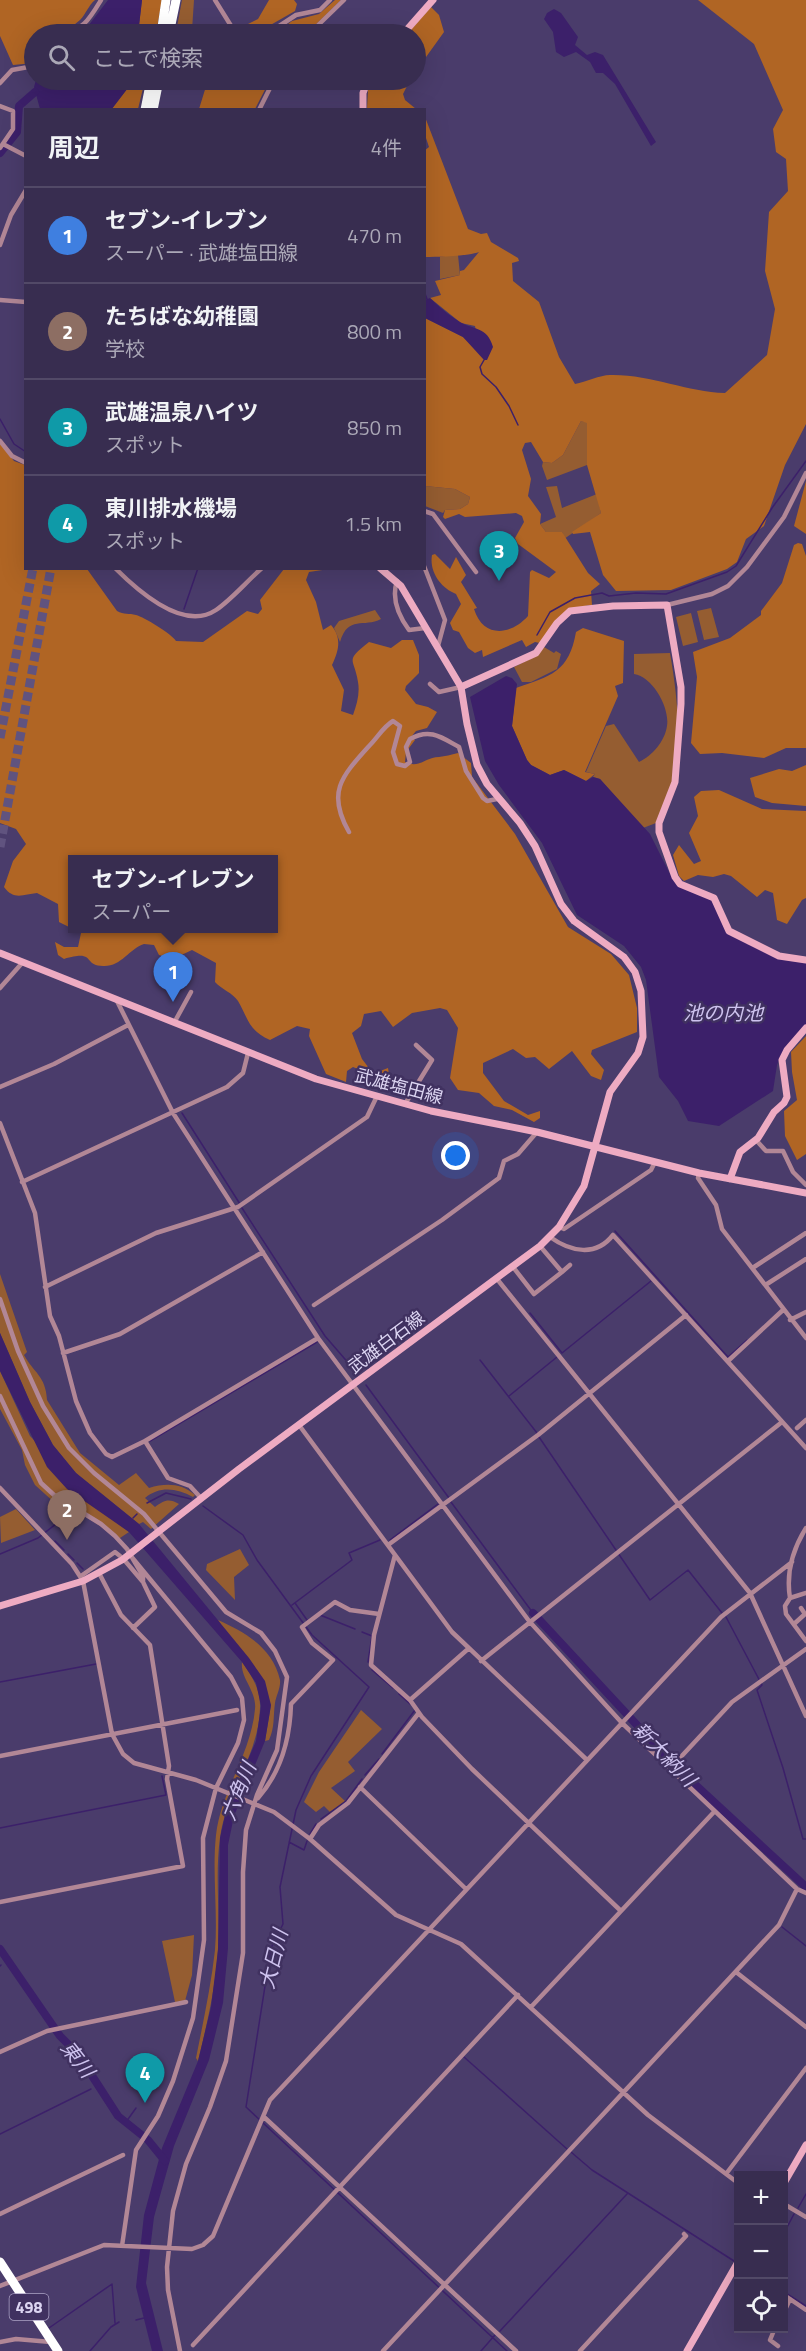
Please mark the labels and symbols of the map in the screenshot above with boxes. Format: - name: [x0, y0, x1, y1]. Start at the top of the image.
- pin: 3: [480, 532, 518, 581]
- pin: 1: [154, 952, 192, 1002]
- water label: 池の内池: [683, 997, 765, 1028]
- street label: 武雄塩田線: [352, 1061, 446, 1111]
- your location: [441, 1141, 470, 1170]
- street label: 武雄白石線: [342, 1304, 430, 1380]
- pin: 2: [48, 1490, 86, 1540]
- water label: 新大納川: [626, 1714, 705, 1795]
- water label: 六角川: [212, 1756, 264, 1825]
- water label: 大日川: [251, 1924, 296, 1992]
- water label: 東川: [53, 2034, 104, 2086]
- pin: 4: [126, 2054, 164, 2103]
- road number: 498: [9, 2294, 48, 2320]

